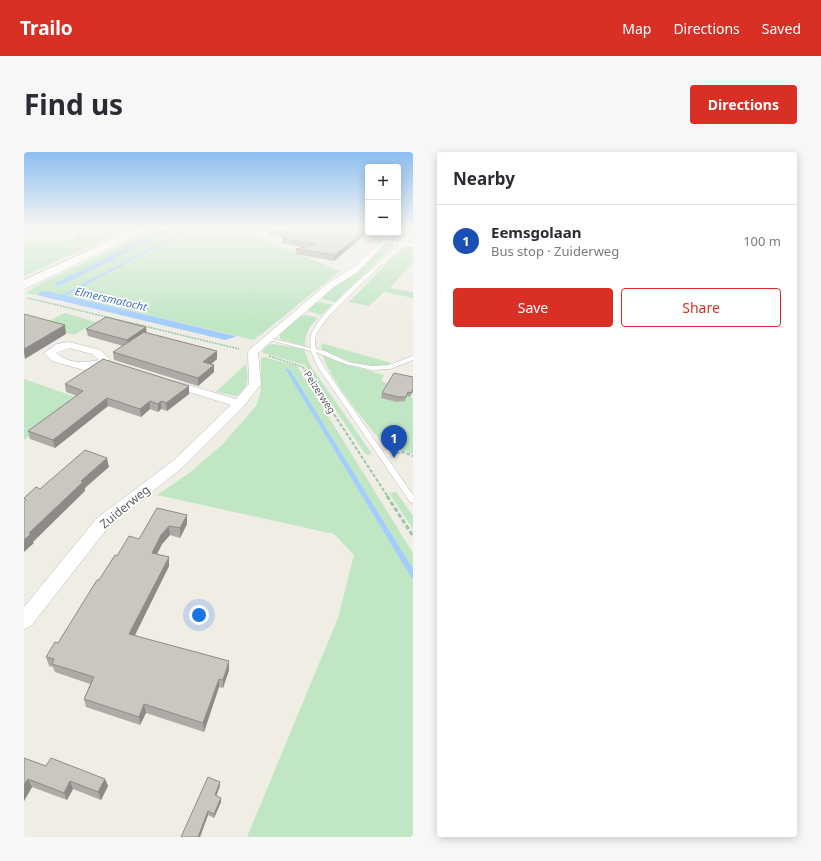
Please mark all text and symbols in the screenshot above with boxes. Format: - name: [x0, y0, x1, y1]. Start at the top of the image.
- text: Trailo: [20, 15, 73, 41]
- text: Map: [622, 19, 651, 38]
- text: Directions: [673, 19, 740, 38]
- text: Saved: [762, 19, 801, 38]
- text: Find us: [24, 85, 123, 123]
- button: Directions: [690, 85, 797, 124]
- map controls: [365, 164, 401, 236]
- button: +: [365, 164, 401, 200]
- text: Nearby: [453, 167, 515, 190]
- button: −: [365, 200, 401, 236]
- text: Eemsgolaan: [491, 222, 582, 242]
- text: 1: [462, 232, 470, 250]
- text: 100 m: [743, 232, 781, 250]
- text: Bus stop · Zuiderweg: [491, 242, 619, 260]
- water label: Elmersmatocht: [74, 283, 149, 314]
- button: Save: [453, 288, 613, 327]
- button: Share: [621, 288, 781, 327]
- street label: Peizerweg: [301, 368, 339, 416]
- pin: 1: [381, 425, 407, 458]
- street label: Zuiderweg: [96, 481, 153, 532]
- your location: [189, 605, 209, 625]

